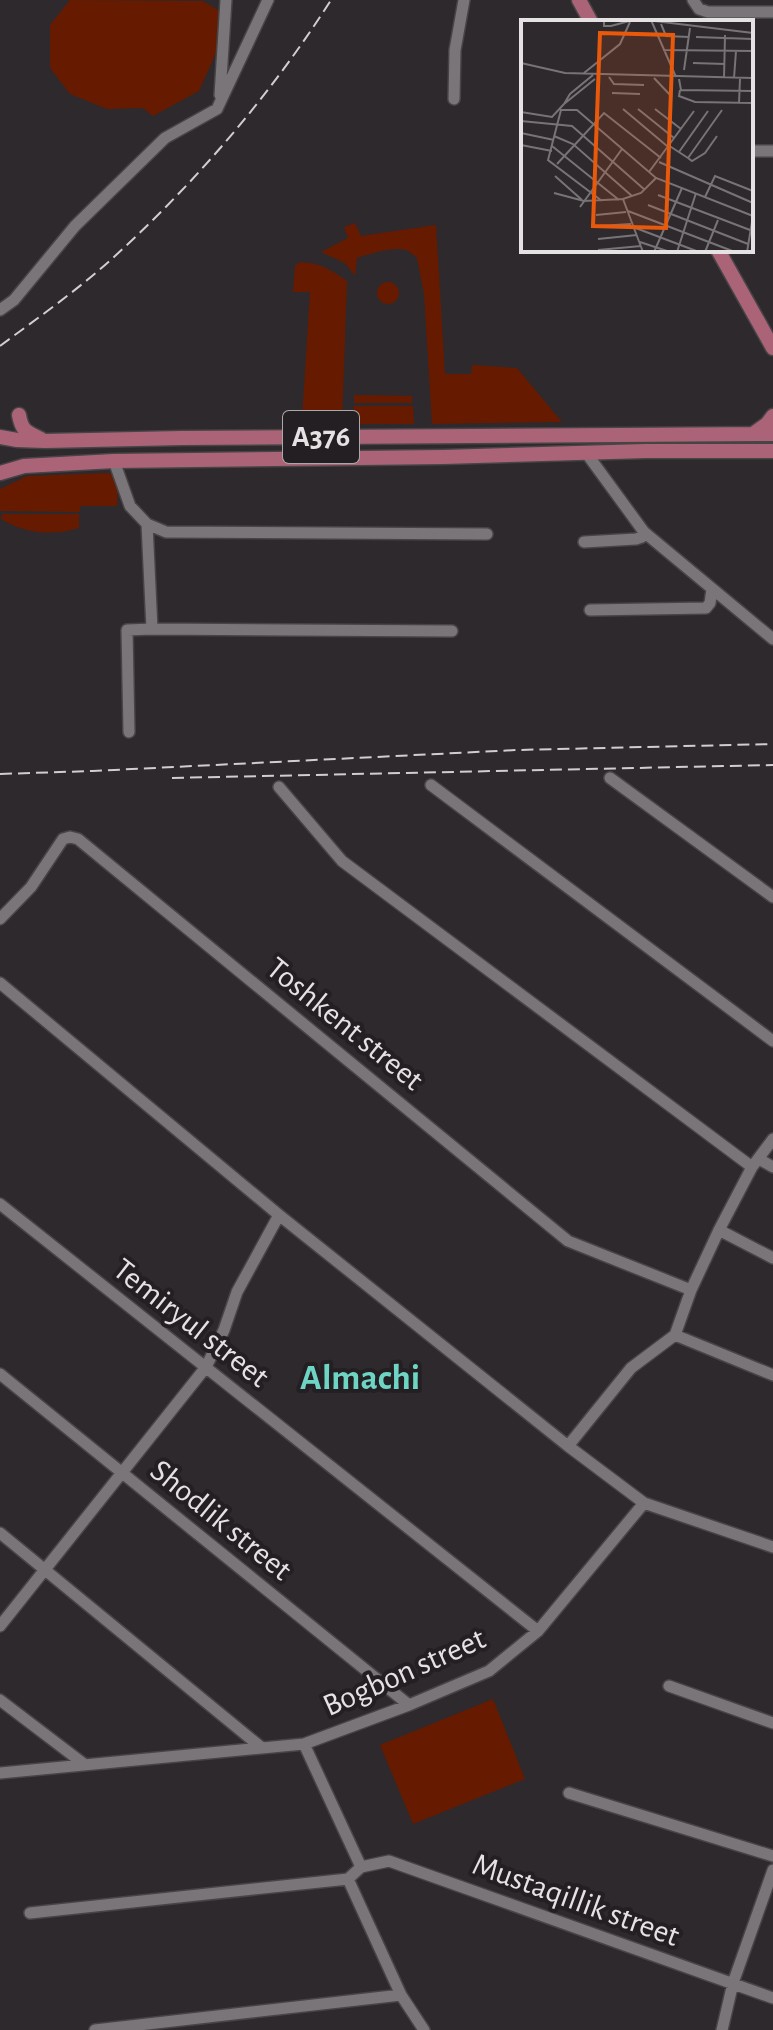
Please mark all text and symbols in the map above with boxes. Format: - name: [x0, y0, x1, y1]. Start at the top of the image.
- inset map: [521, 20, 753, 252]
- road number: A376: [283, 411, 359, 463]
- street label: Toshkent street: [261, 952, 429, 1096]
- street label: Temiryul street: [107, 1253, 275, 1393]
- district label: Almachi: [300, 1360, 420, 1396]
- street label: Shodlik street: [144, 1454, 298, 1586]
- street label: Bogbon street: [318, 1622, 490, 1722]
- street label: Mustaqillik street: [468, 1848, 684, 1952]

